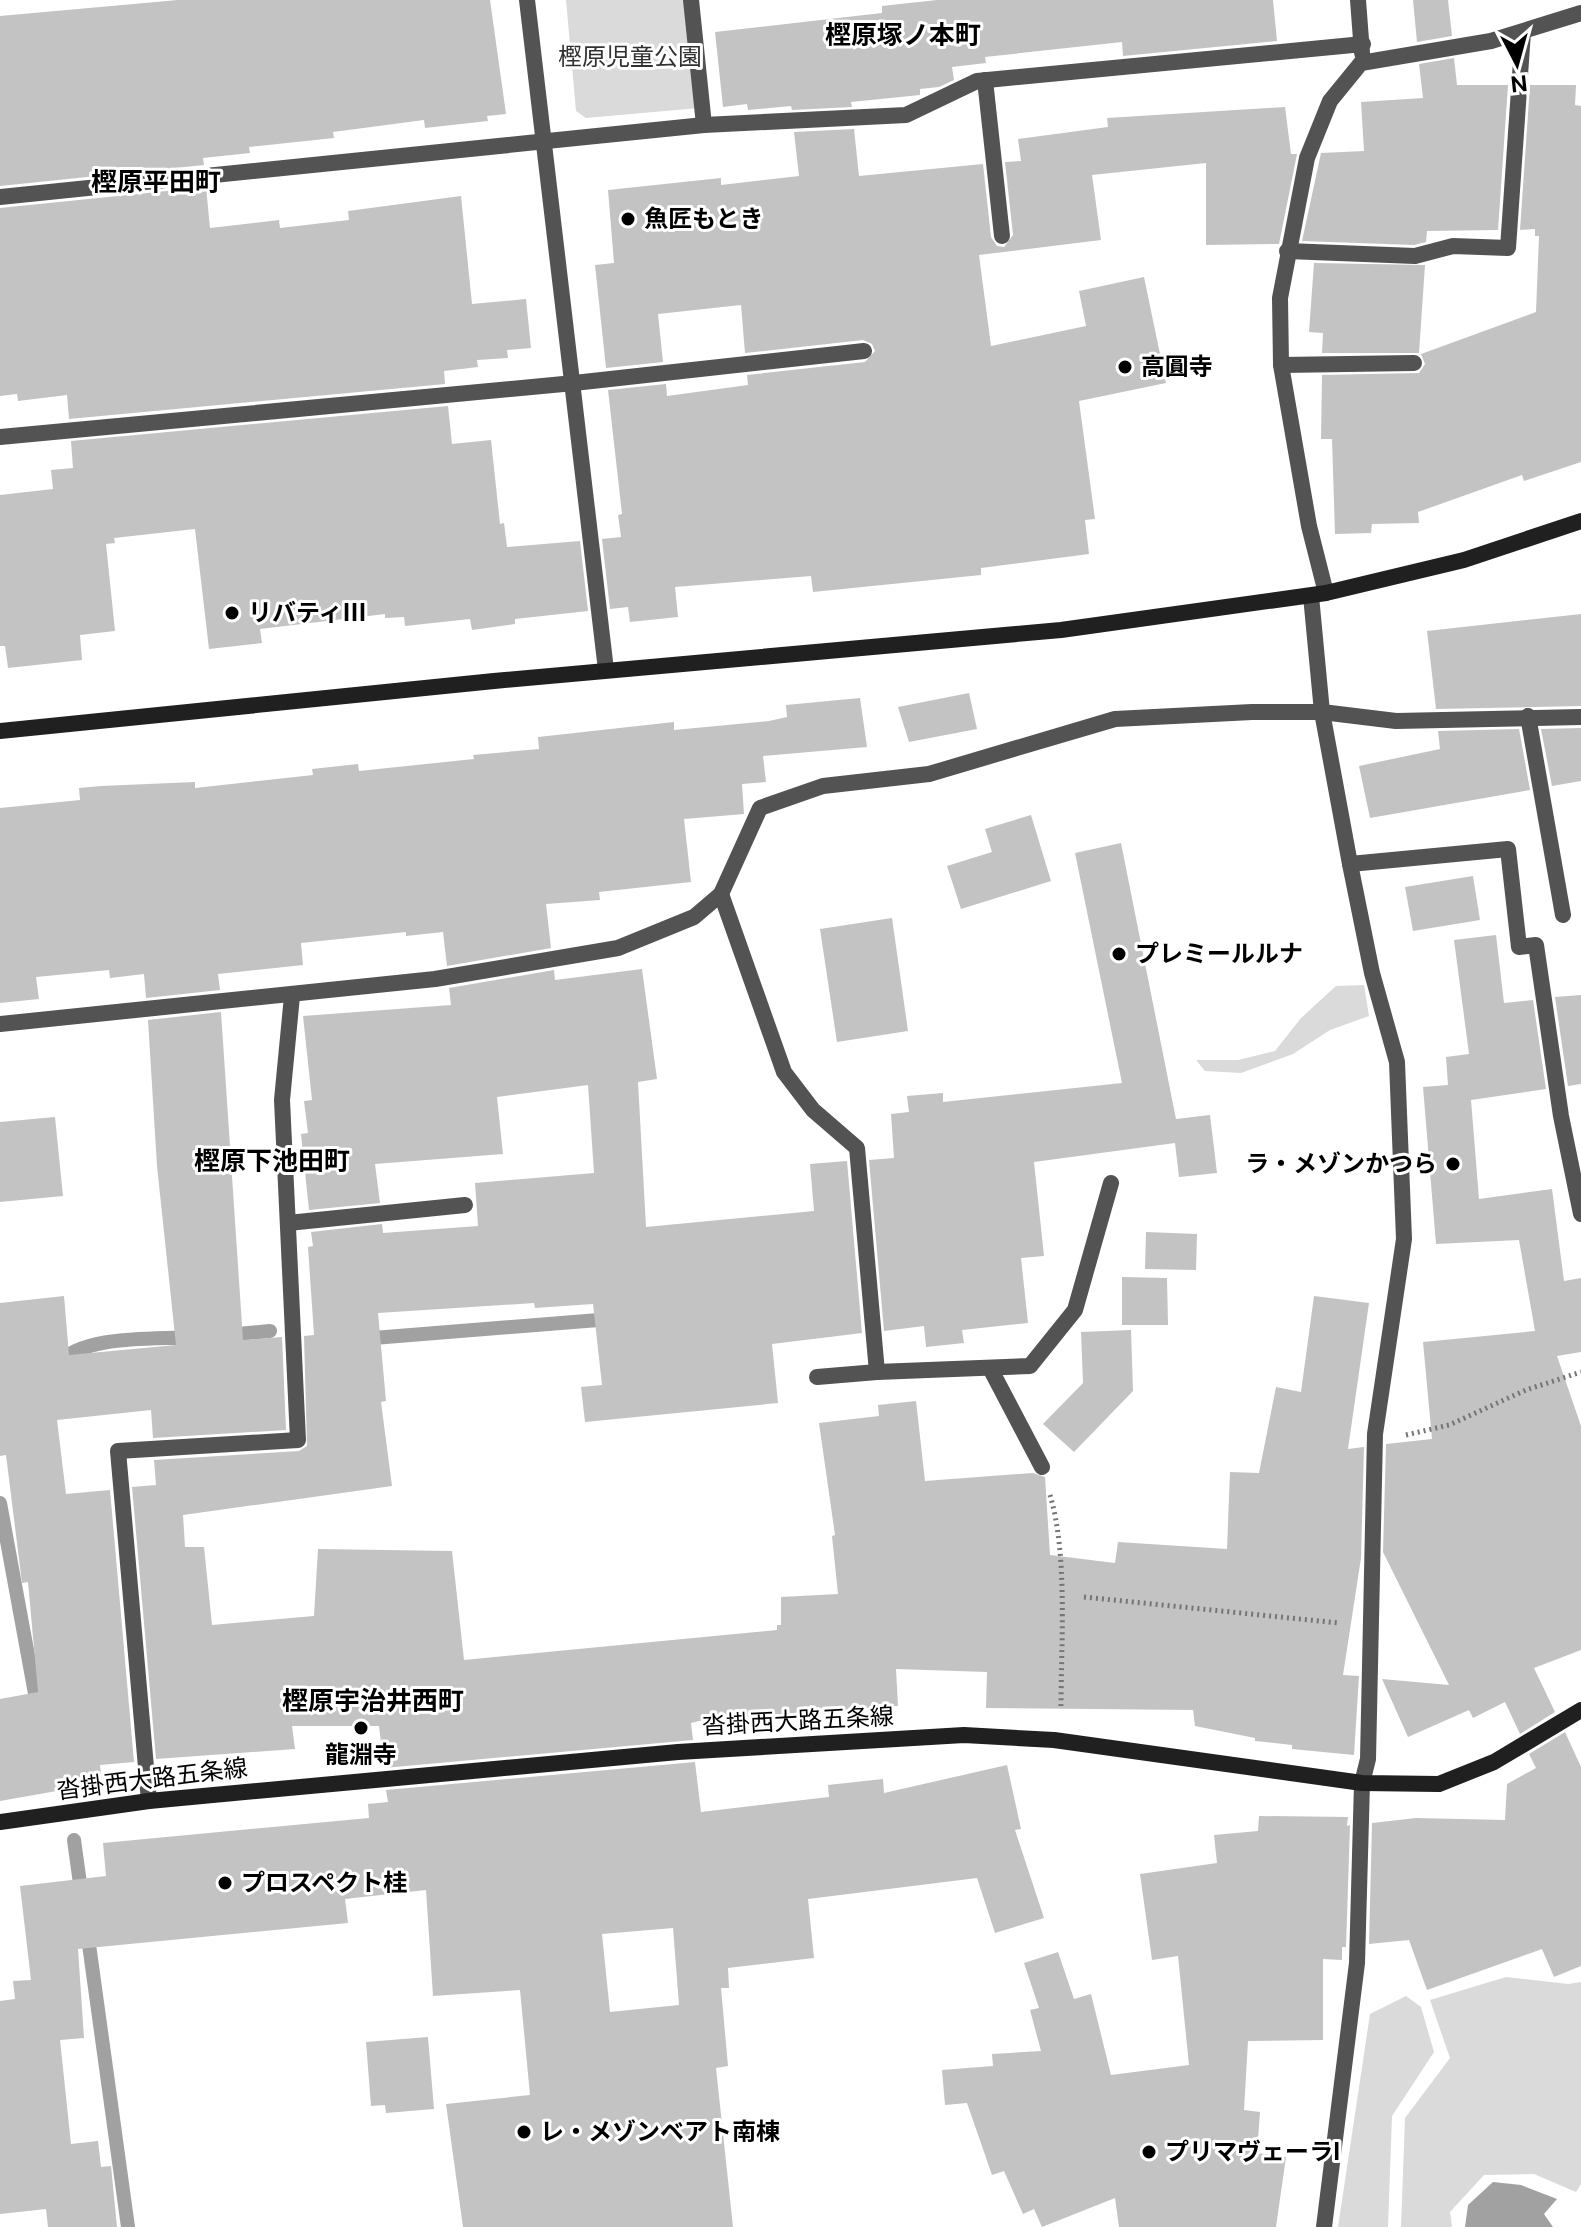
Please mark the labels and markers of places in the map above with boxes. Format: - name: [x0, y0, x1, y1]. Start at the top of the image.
- place label: 魚匠もとき: [644, 204, 764, 232]
- marker: 魚匠もとき: [619, 210, 637, 228]
- place label: 高圓寺: [1141, 352, 1213, 380]
- marker: 高圓寺: [1116, 358, 1134, 376]
- place label: リバティⅢ: [248, 598, 367, 626]
- marker: リバティⅢ: [223, 604, 241, 622]
- place label: プレミールルナ: [1135, 939, 1303, 967]
- marker: プレミールルナ: [1110, 945, 1128, 963]
- place label: ラ・メゾンかつら: [1245, 1149, 1437, 1177]
- marker: ラ・メゾンかつら: [1444, 1155, 1462, 1173]
- marker: 龍淵寺: [352, 1719, 370, 1737]
- place label: 龍淵寺: [325, 1740, 397, 1768]
- place label: プロスペクト桂: [241, 1868, 407, 1896]
- marker: プロスペクト桂: [216, 1874, 234, 1892]
- place label: レ・メゾンベアト南棟: [540, 2117, 780, 2145]
- marker: レ・メゾンベアト南棟: [515, 2123, 533, 2141]
- place label: プリマヴェーラI: [1165, 2137, 1340, 2165]
- marker: プリマヴェーラI: [1140, 2143, 1158, 2161]

